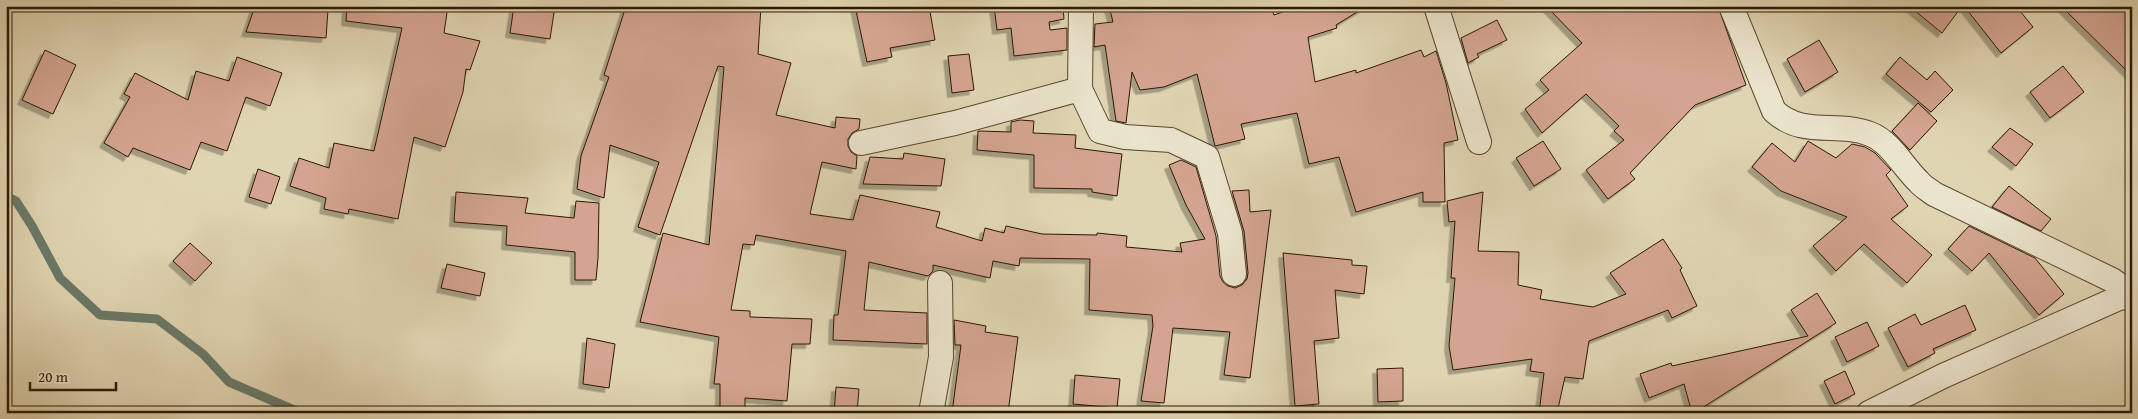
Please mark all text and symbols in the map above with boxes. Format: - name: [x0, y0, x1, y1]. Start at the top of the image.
- scale bar: [30, 359, 116, 391]
- text: 20 m: [38, 366, 69, 387]

